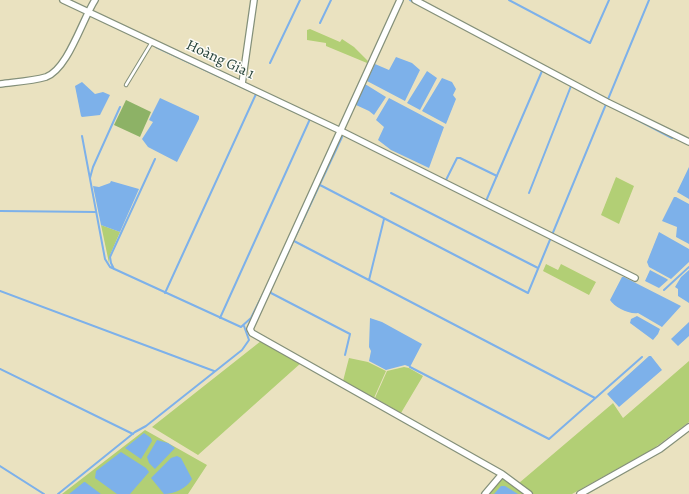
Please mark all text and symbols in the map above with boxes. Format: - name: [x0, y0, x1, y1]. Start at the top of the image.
- street label: Hoàng Gia 1: [183, 36, 257, 84]

